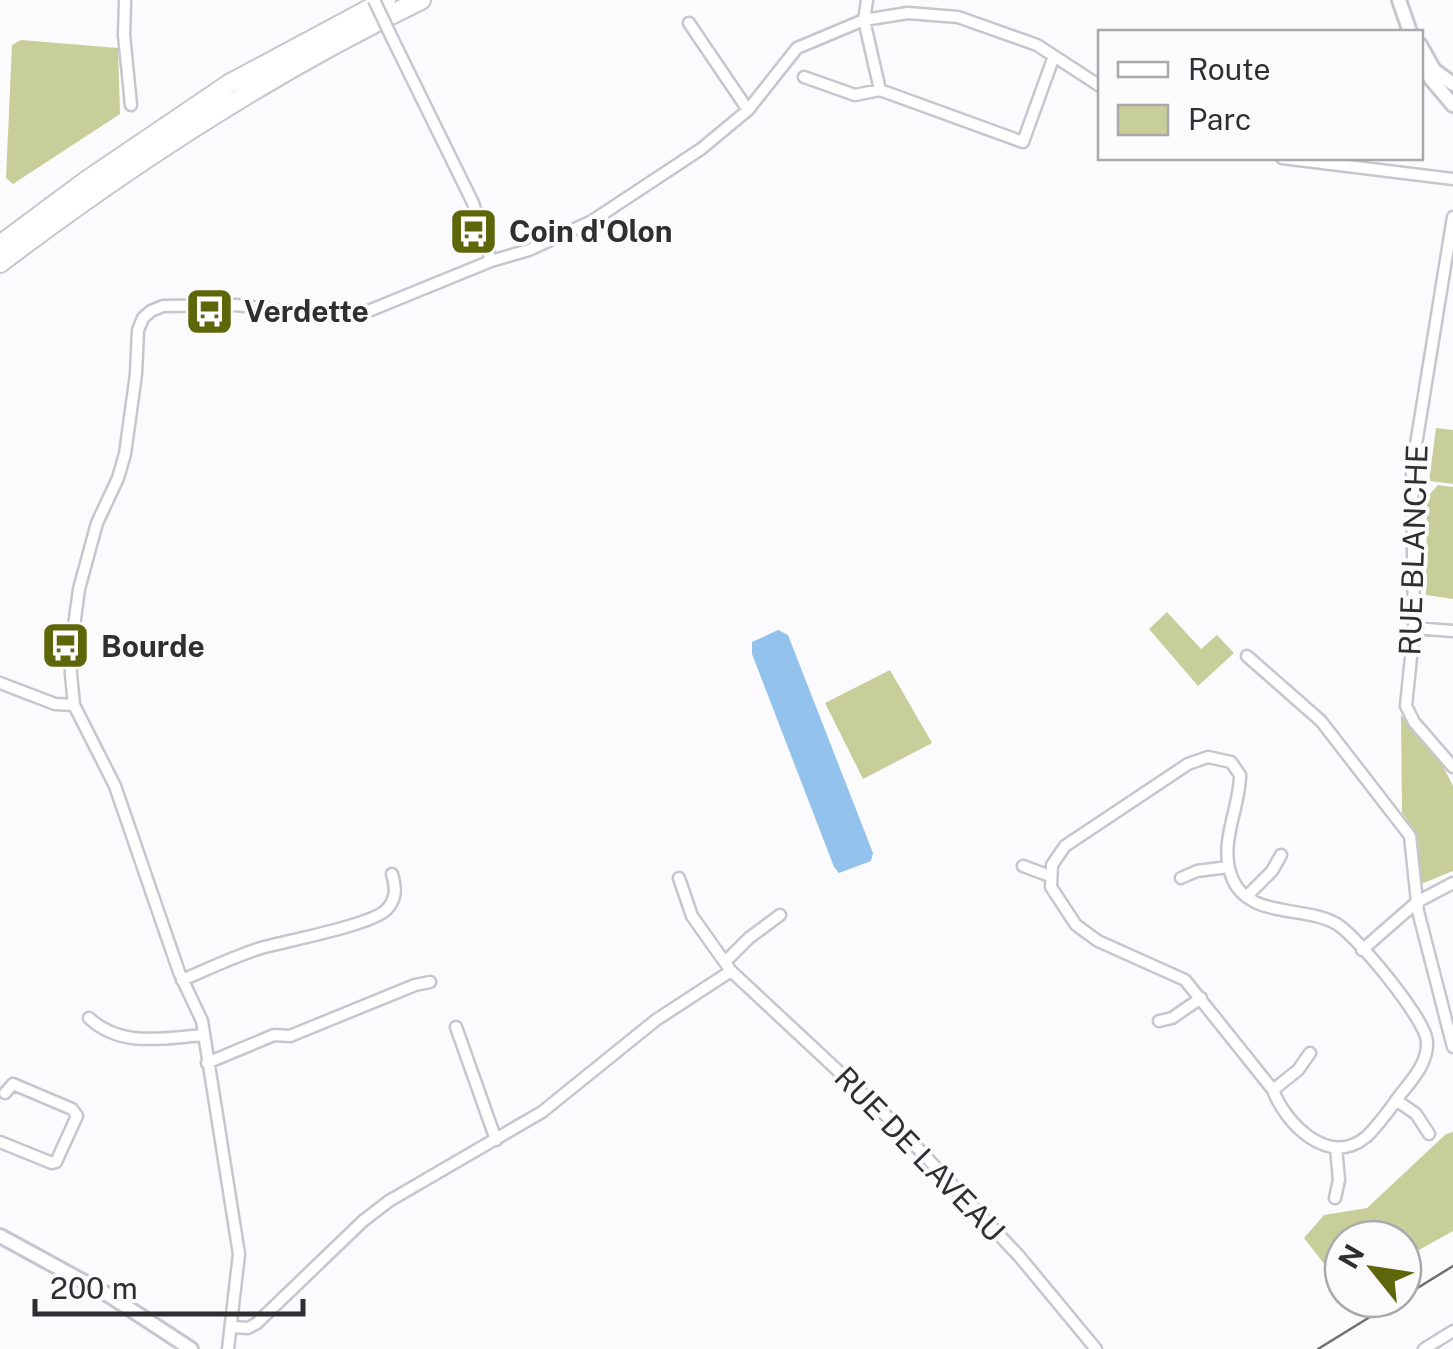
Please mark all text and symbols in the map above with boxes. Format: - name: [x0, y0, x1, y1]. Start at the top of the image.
- legend: [1098, 30, 1423, 160]
- text: Route: [1188, 51, 1270, 87]
- text: Parc: [1188, 101, 1251, 137]
- bus stop icon: Coin d'Olon: [448, 205, 500, 257]
- place label: Coin d'Olon: [509, 213, 673, 249]
- bus stop icon: Verdette: [183, 285, 235, 337]
- place label: Verdette: [244, 293, 369, 329]
- street label: RUE BLANCHE: [1391, 444, 1435, 656]
- bus stop icon: Bourde: [40, 620, 92, 672]
- place label: Bourde: [101, 628, 205, 664]
- street label: RUE DE LAVEAU: [828, 1059, 1012, 1249]
- north arrow: [1323, 1219, 1423, 1319]
- text: N: [1331, 1239, 1371, 1274]
- scale bar: [35, 1254, 302, 1316]
- text: 200 m: [50, 1270, 138, 1306]

